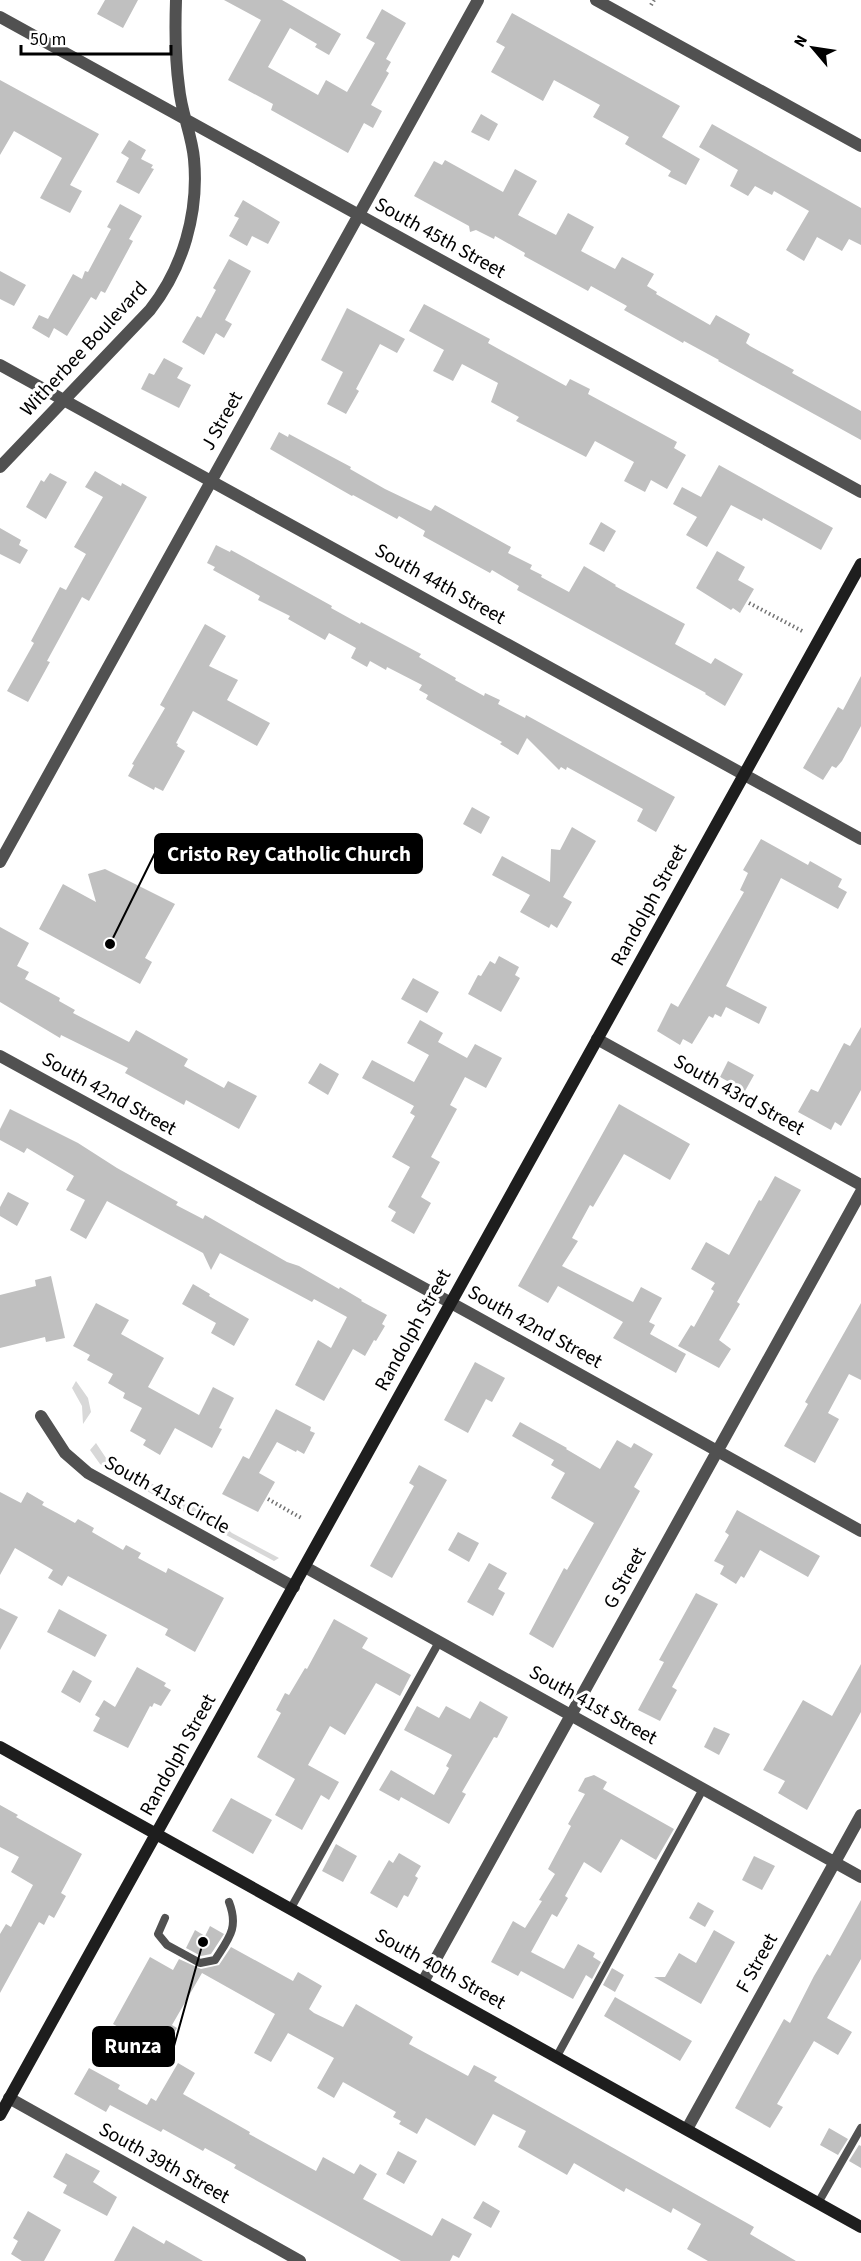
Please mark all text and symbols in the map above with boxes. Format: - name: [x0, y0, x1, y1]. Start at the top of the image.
- scale bar: [21, 18, 171, 56]
- north arrow: [783, 18, 843, 78]
- text: 50 m: [30, 27, 66, 52]
- text: N: [789, 31, 813, 51]
- street label: South 45th Street: [370, 190, 511, 286]
- street label: Witherbee Boulevard: [14, 275, 154, 423]
- street label: J Street: [194, 386, 250, 456]
- street label: South 44th Street: [370, 536, 511, 632]
- callout: Cristo Rey Catholic Church: [155, 834, 422, 873]
- text: Cristo Rey Catholic Church: [167, 839, 411, 869]
- street label: Randolph Street: [604, 839, 694, 971]
- street label: South 42nd Street: [37, 1045, 182, 1143]
- street label: South 43rd Street: [668, 1047, 810, 1143]
- street label: Randolph Street: [368, 1264, 458, 1396]
- street label: South 42nd Street: [463, 1278, 608, 1376]
- street label: South 41st Circle: [99, 1449, 235, 1541]
- street label: G Street: [597, 1542, 653, 1614]
- street label: South 41st Street: [524, 1658, 662, 1752]
- street label: Randolph Street: [133, 1689, 223, 1821]
- street label: South 40th Street: [370, 1921, 511, 2017]
- street label: F Street: [729, 1928, 785, 1998]
- callout: Runza: [93, 2027, 174, 2066]
- text: Runza: [104, 2031, 162, 2061]
- street label: South 39th Street: [94, 2115, 235, 2211]

